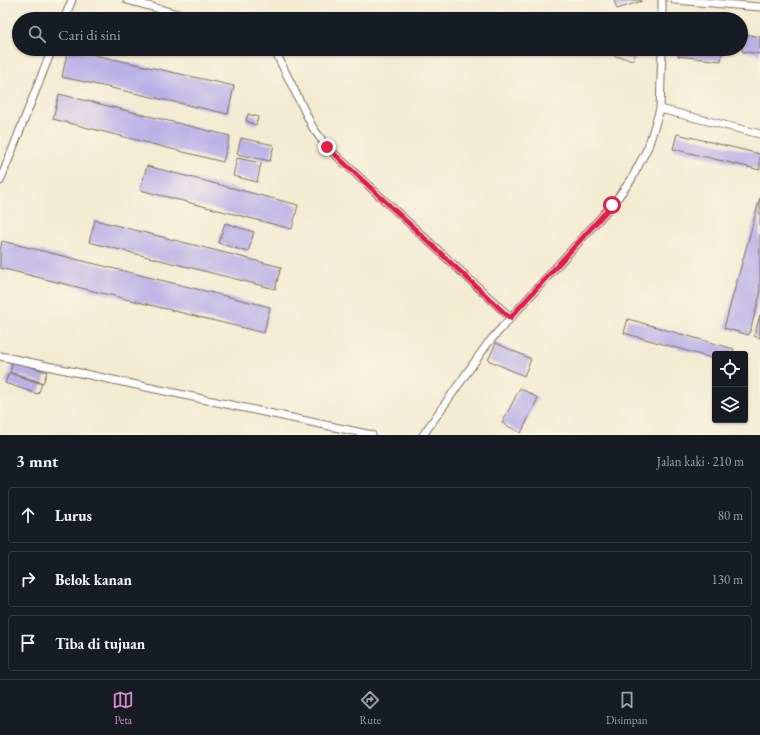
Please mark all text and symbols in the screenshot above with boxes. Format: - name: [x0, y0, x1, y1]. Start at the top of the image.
- search box: [12, 12, 748, 56]
- icon: search: [26, 23, 48, 45]
- text: Cari di sini: [58, 25, 121, 44]
- route end: [318, 138, 336, 156]
- route start: [603, 196, 621, 214]
- map controls: [712, 351, 748, 423]
- button: locate: [712, 351, 748, 387]
- button: layers: [712, 387, 748, 423]
- text: 3 mnt: [16, 450, 58, 472]
- text: Jalan kaki · 210 m: [657, 453, 744, 470]
- icon: ahead: [17, 504, 39, 526]
- text: Lurus: [55, 506, 92, 525]
- text: 80 m: [718, 507, 743, 524]
- icon: right: [17, 568, 39, 590]
- text: Belok kanan: [55, 570, 132, 589]
- text: 130 m: [712, 571, 743, 588]
- icon: arrive: [17, 632, 39, 654]
- text: Tiba di tujuan: [55, 634, 145, 653]
- tab: Peta: [112, 689, 134, 727]
- tab: Rute: [359, 689, 381, 727]
- tab: Disimpan: [606, 689, 648, 727]

